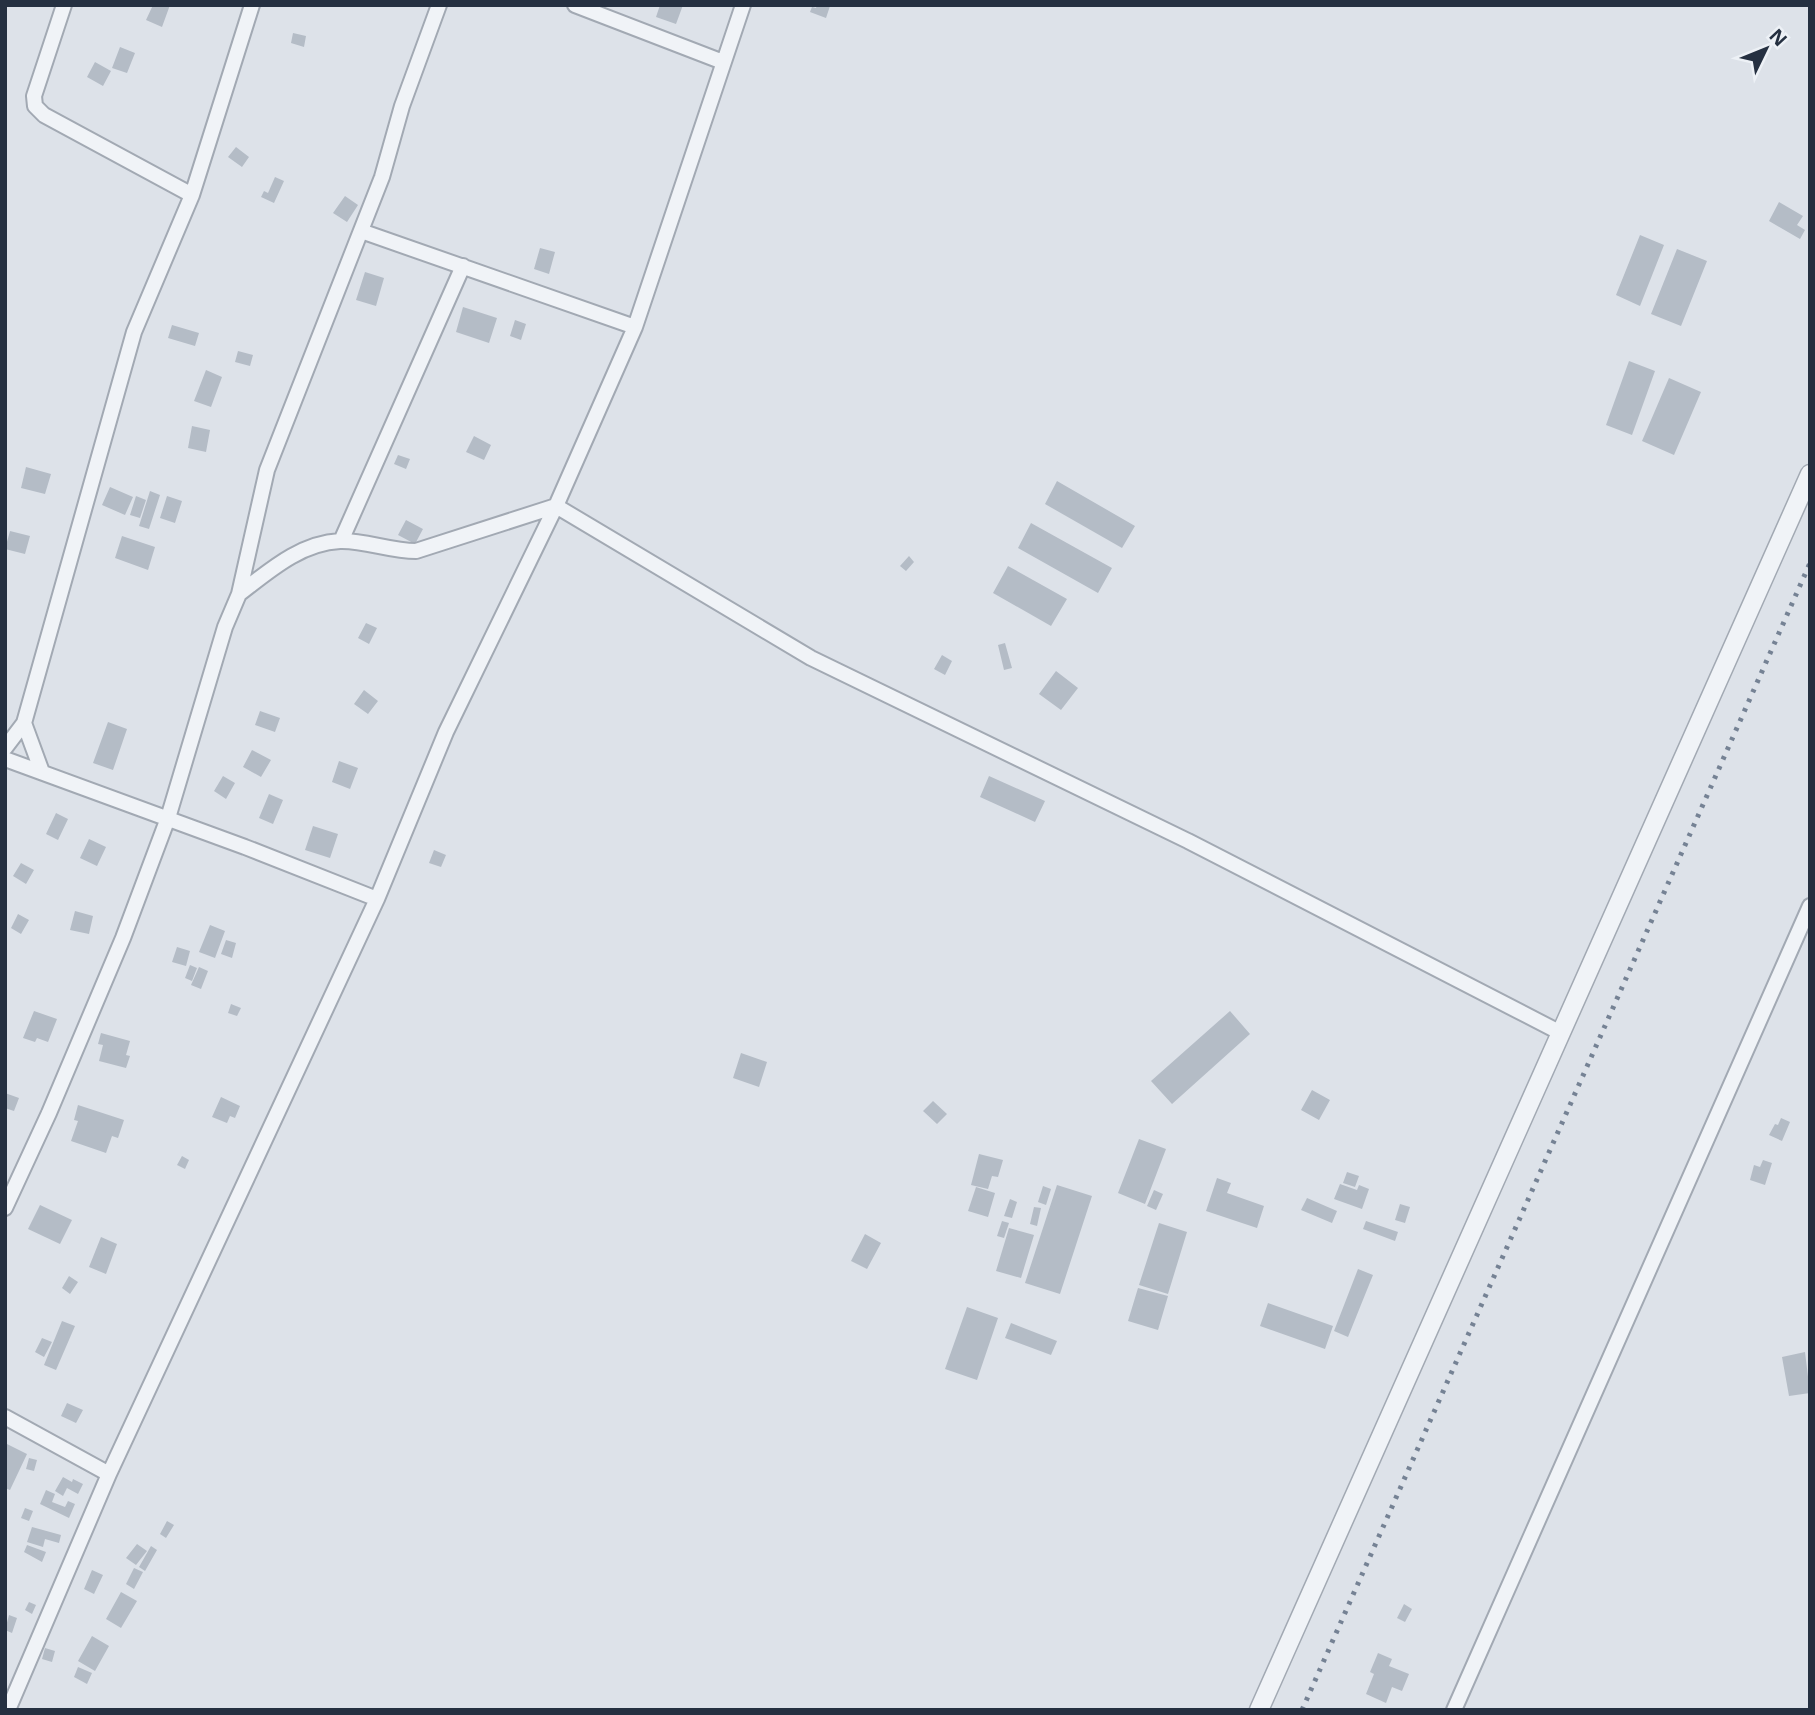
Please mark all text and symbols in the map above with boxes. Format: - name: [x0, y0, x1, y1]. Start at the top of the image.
- north arrow: [1731, 14, 1801, 84]
- text: N: [1764, 23, 1793, 52]

